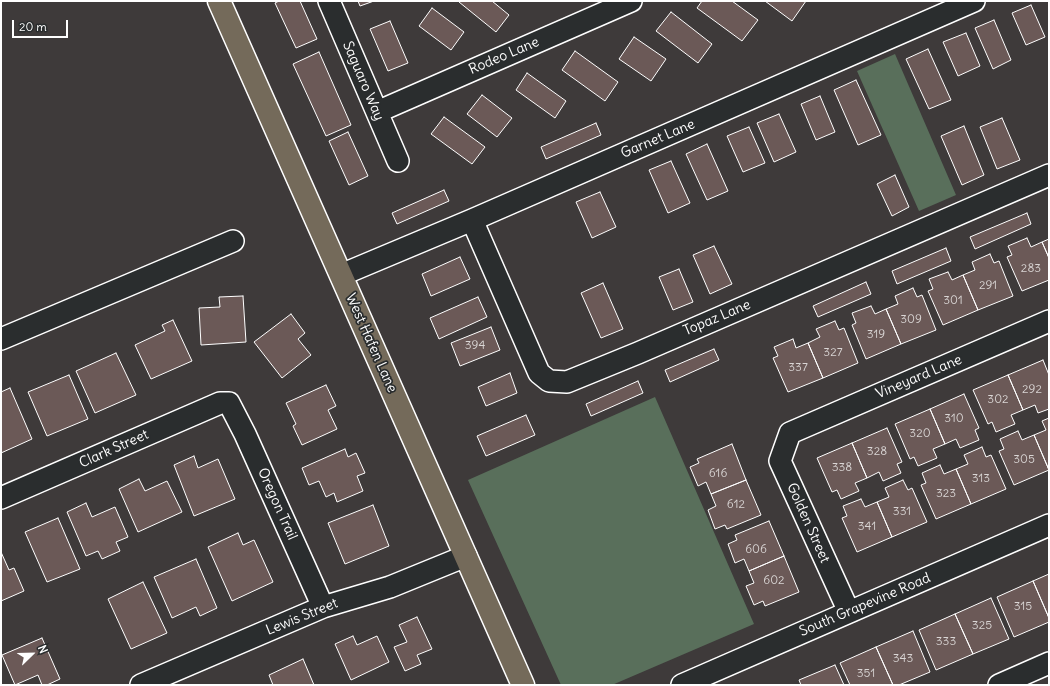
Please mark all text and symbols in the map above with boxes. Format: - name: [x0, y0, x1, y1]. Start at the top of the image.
- scale bar: [14, 12, 70, 38]
- text: 20 m: [19, 19, 47, 34]
- street label: Rodeo Lane: [466, 34, 542, 78]
- street label: Saguaro Way: [339, 39, 387, 123]
- street label: Garnet Lane: [619, 116, 697, 162]
- house number: 283: [1021, 262, 1041, 276]
- house number: 291: [979, 279, 997, 293]
- street label: West Hafen Lane: [342, 291, 400, 395]
- house number: 301: [943, 294, 963, 308]
- street label: Topaz Lane: [681, 296, 753, 340]
- house number: 309: [900, 313, 922, 327]
- house number: 319: [867, 328, 885, 342]
- house number: 394: [465, 339, 485, 353]
- house number: 327: [823, 346, 843, 360]
- street label: Vineyard Lane: [873, 351, 965, 403]
- house number: 337: [788, 361, 808, 375]
- house number: 292: [1022, 383, 1042, 397]
- house number: 302: [987, 393, 1009, 407]
- house number: 310: [944, 412, 964, 426]
- street label: Clark Street: [77, 426, 151, 472]
- house number: 320: [909, 427, 931, 441]
- house number: 328: [867, 445, 887, 459]
- house number: 305: [1013, 453, 1035, 467]
- house number: 338: [832, 461, 852, 475]
- street label: Oregon Trail: [254, 465, 300, 543]
- house number: 616: [709, 467, 727, 481]
- house number: 313: [972, 472, 990, 486]
- street label: Golden Street: [783, 480, 833, 566]
- house number: 323: [936, 487, 956, 501]
- house number: 612: [727, 498, 745, 512]
- house number: 331: [893, 505, 911, 519]
- house number: 341: [858, 520, 876, 534]
- house number: 606: [745, 543, 767, 557]
- street label: South Grapevine Road: [797, 570, 933, 640]
- house number: 602: [763, 574, 785, 588]
- street label: Lewis Street: [264, 595, 340, 639]
- house number: 315: [1014, 600, 1032, 614]
- house number: 325: [972, 619, 992, 633]
- north arrow: [12, 634, 52, 674]
- house number: 333: [936, 635, 956, 649]
- text: N: [35, 643, 51, 656]
- house number: 343: [893, 652, 913, 666]
- house number: 351: [857, 667, 875, 681]

